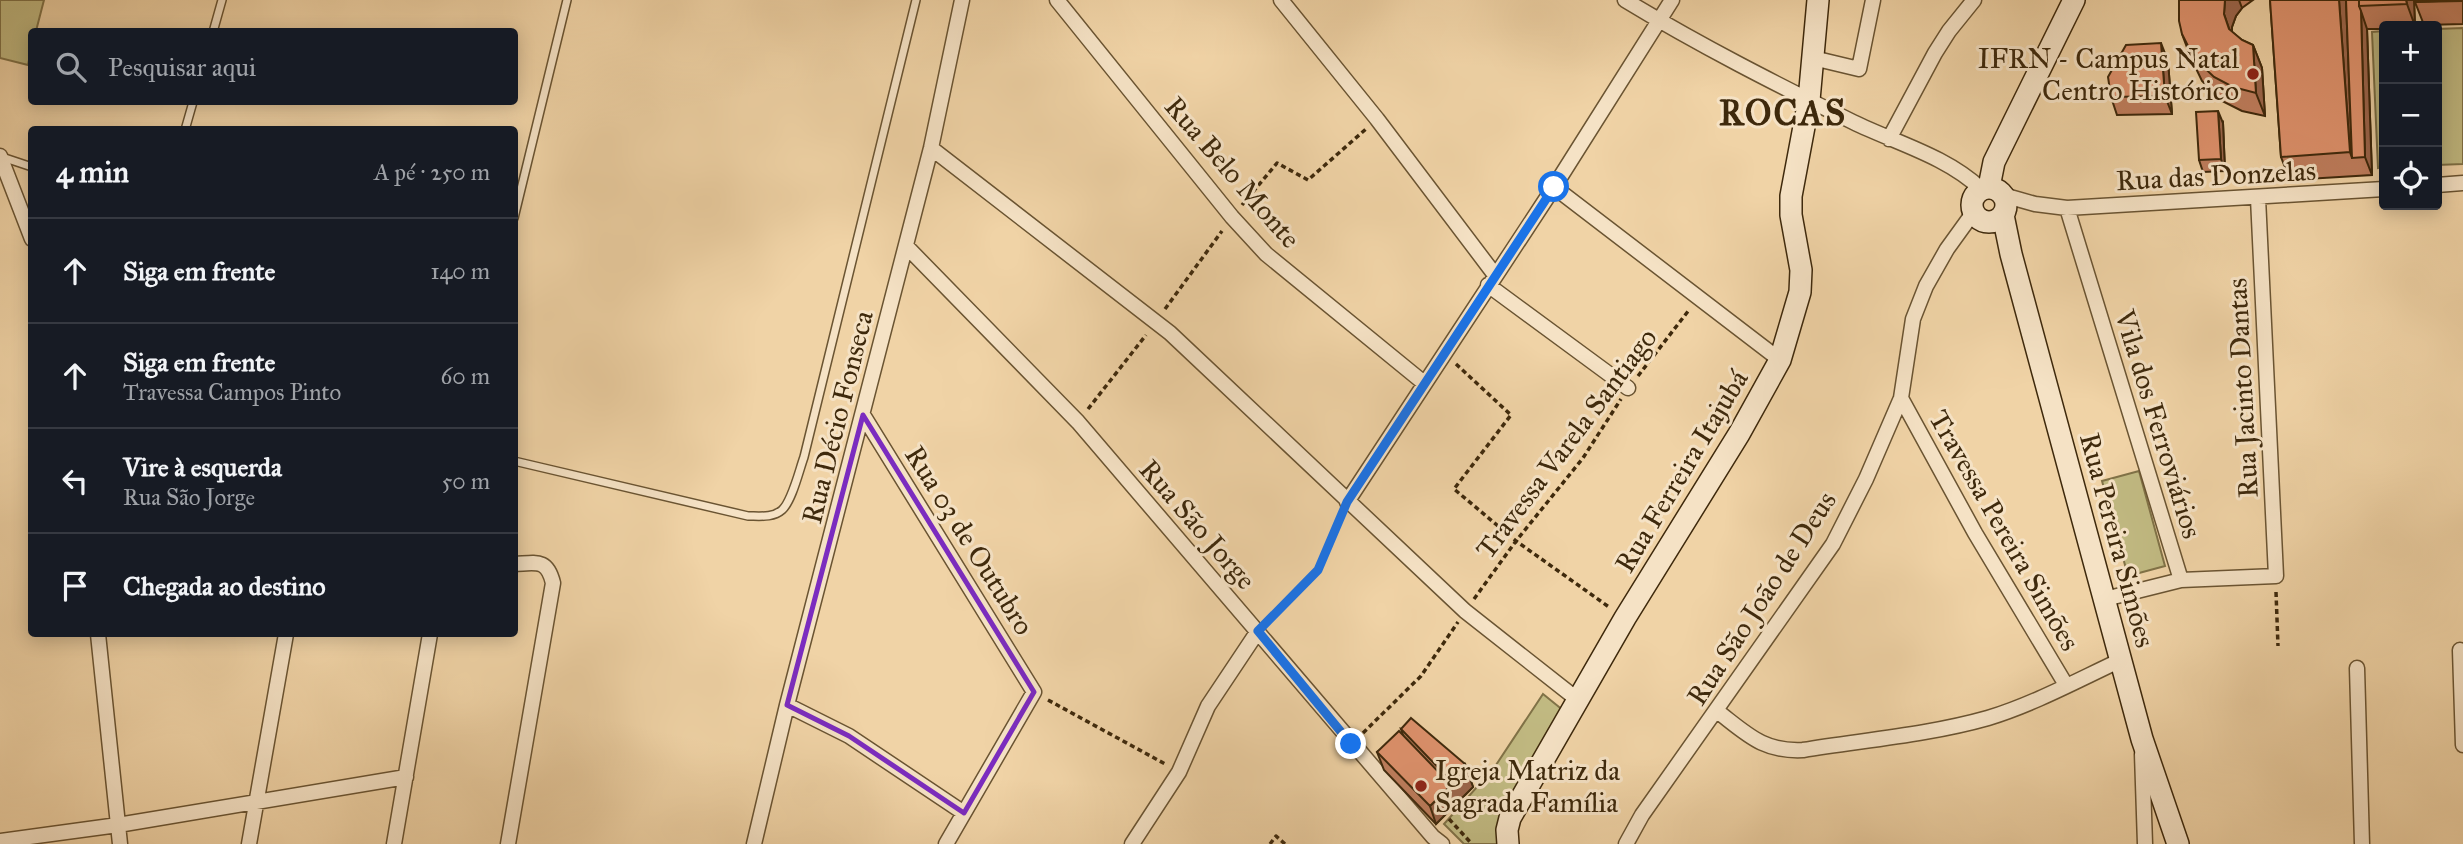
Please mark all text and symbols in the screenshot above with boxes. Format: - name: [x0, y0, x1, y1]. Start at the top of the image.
- map controls: [2379, 21, 2442, 210]
- button: +: [2379, 21, 2442, 84]
- search box: [28, 28, 518, 105]
- place label: IFRN - Campus Natal Centro Histórico: [1978, 41, 2239, 108]
- icon: search: [52, 48, 90, 86]
- text: Pesquisar aqui: [108, 51, 256, 83]
- marker: IFRN - Campus Natal Centro Histórico: [2245, 66, 2261, 82]
- button: −: [2379, 84, 2442, 147]
- street label: Rua Belo Monte: [1157, 89, 1308, 255]
- district label: ROCAS: [1719, 92, 1847, 135]
- button: locate: [2379, 147, 2442, 210]
- street label: Rua das Donzelas: [2115, 153, 2317, 198]
- text: 4 min: [56, 154, 129, 190]
- text: A pé · 250 m: [374, 158, 490, 186]
- route start: [1538, 171, 1569, 202]
- icon: ahead: [56, 252, 94, 290]
- text: Siga em frente: [123, 255, 275, 287]
- text: 140 m: [430, 257, 490, 285]
- street label: Rua Jacinto Dantas: [2219, 277, 2266, 499]
- street label: Vila dos Ferroviários: [2107, 305, 2210, 543]
- street label: Rua Décio Fonseca: [794, 307, 881, 527]
- street label: Travessa Varela Santiago: [1468, 321, 1665, 566]
- text: Siga em frente: [123, 346, 275, 378]
- icon: ahead: [56, 357, 94, 395]
- text: 60 m: [441, 362, 490, 390]
- street label: Rua Ferreira Itajubá: [1607, 363, 1756, 579]
- text: Travessa Campos Pinto: [123, 378, 341, 406]
- street label: Travessa Pereira Simões: [1921, 404, 2088, 657]
- street label: Rua Pereira Simões: [2072, 429, 2163, 651]
- street label: Rua 03 de Outubro: [897, 439, 1042, 641]
- text: Vire à esquerda: [123, 451, 282, 483]
- street label: Rua São Jorge: [1132, 452, 1264, 596]
- icon: left: [56, 462, 94, 500]
- text: 50 m: [442, 467, 490, 495]
- text: Rua São Jorge: [123, 483, 255, 511]
- street label: Rua São João de Deus: [1679, 485, 1844, 712]
- icon: arrive: [56, 567, 94, 605]
- text: Chegada ao destino: [123, 570, 326, 602]
- route end: [1335, 728, 1366, 759]
- place label: Igreja Matriz da Sagrada Família: [1435, 753, 1620, 820]
- marker: Igreja Matriz da Sagrada Família: [1413, 778, 1429, 794]

